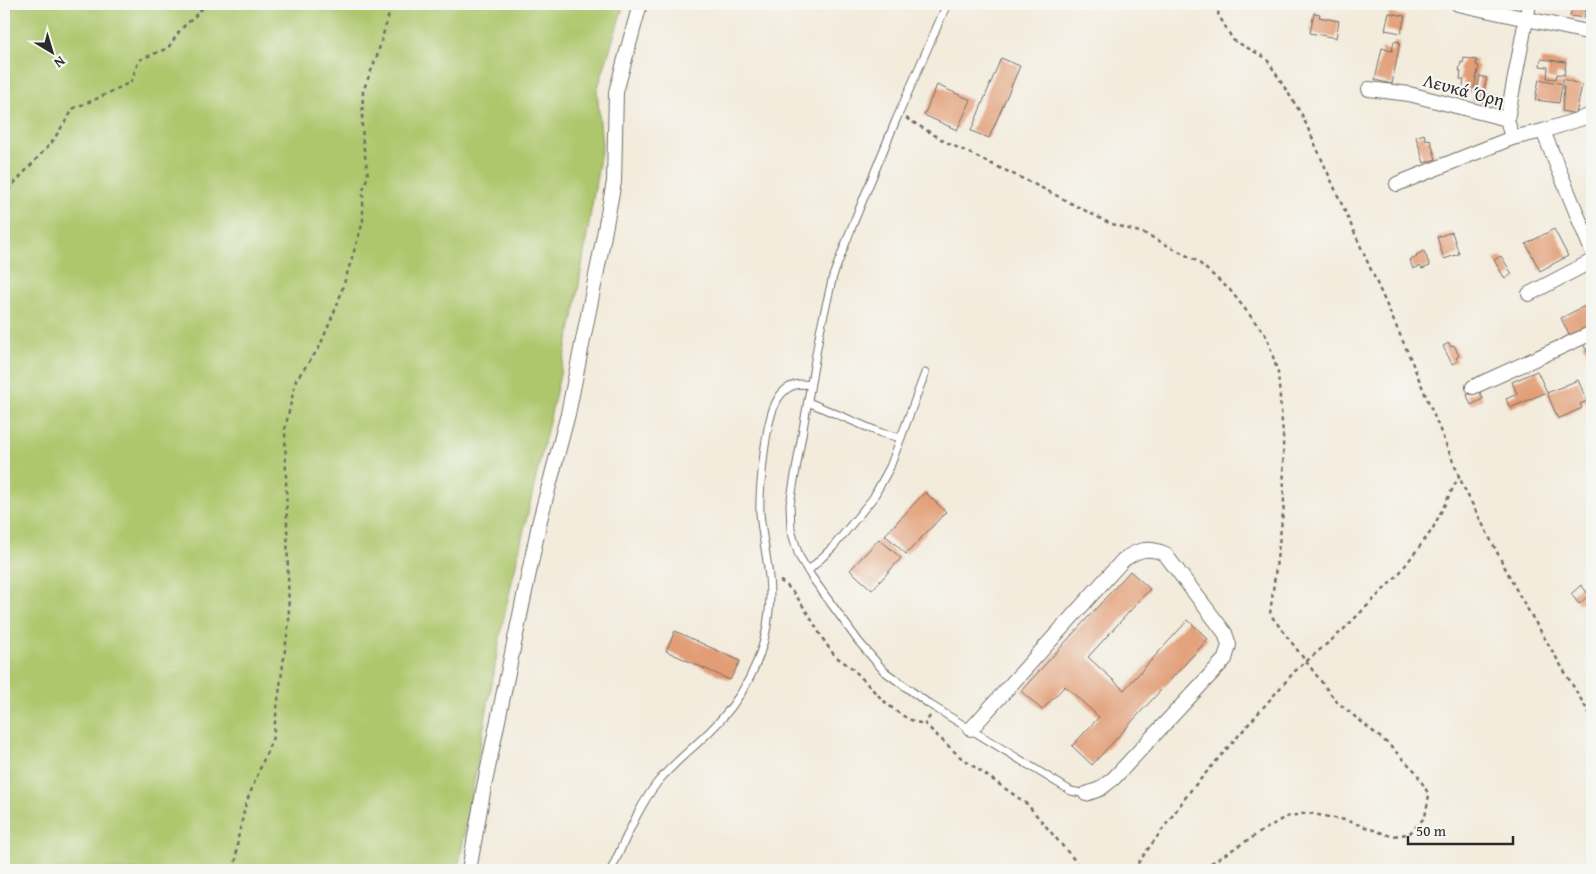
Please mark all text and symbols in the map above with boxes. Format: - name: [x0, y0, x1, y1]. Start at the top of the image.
- north arrow: [28, 28, 78, 78]
- text: N: [50, 51, 70, 73]
- street label: Λευκά Όρη: [1420, 66, 1508, 114]
- scale bar: [1408, 814, 1514, 846]
- text: 50 m: [1416, 820, 1447, 841]

